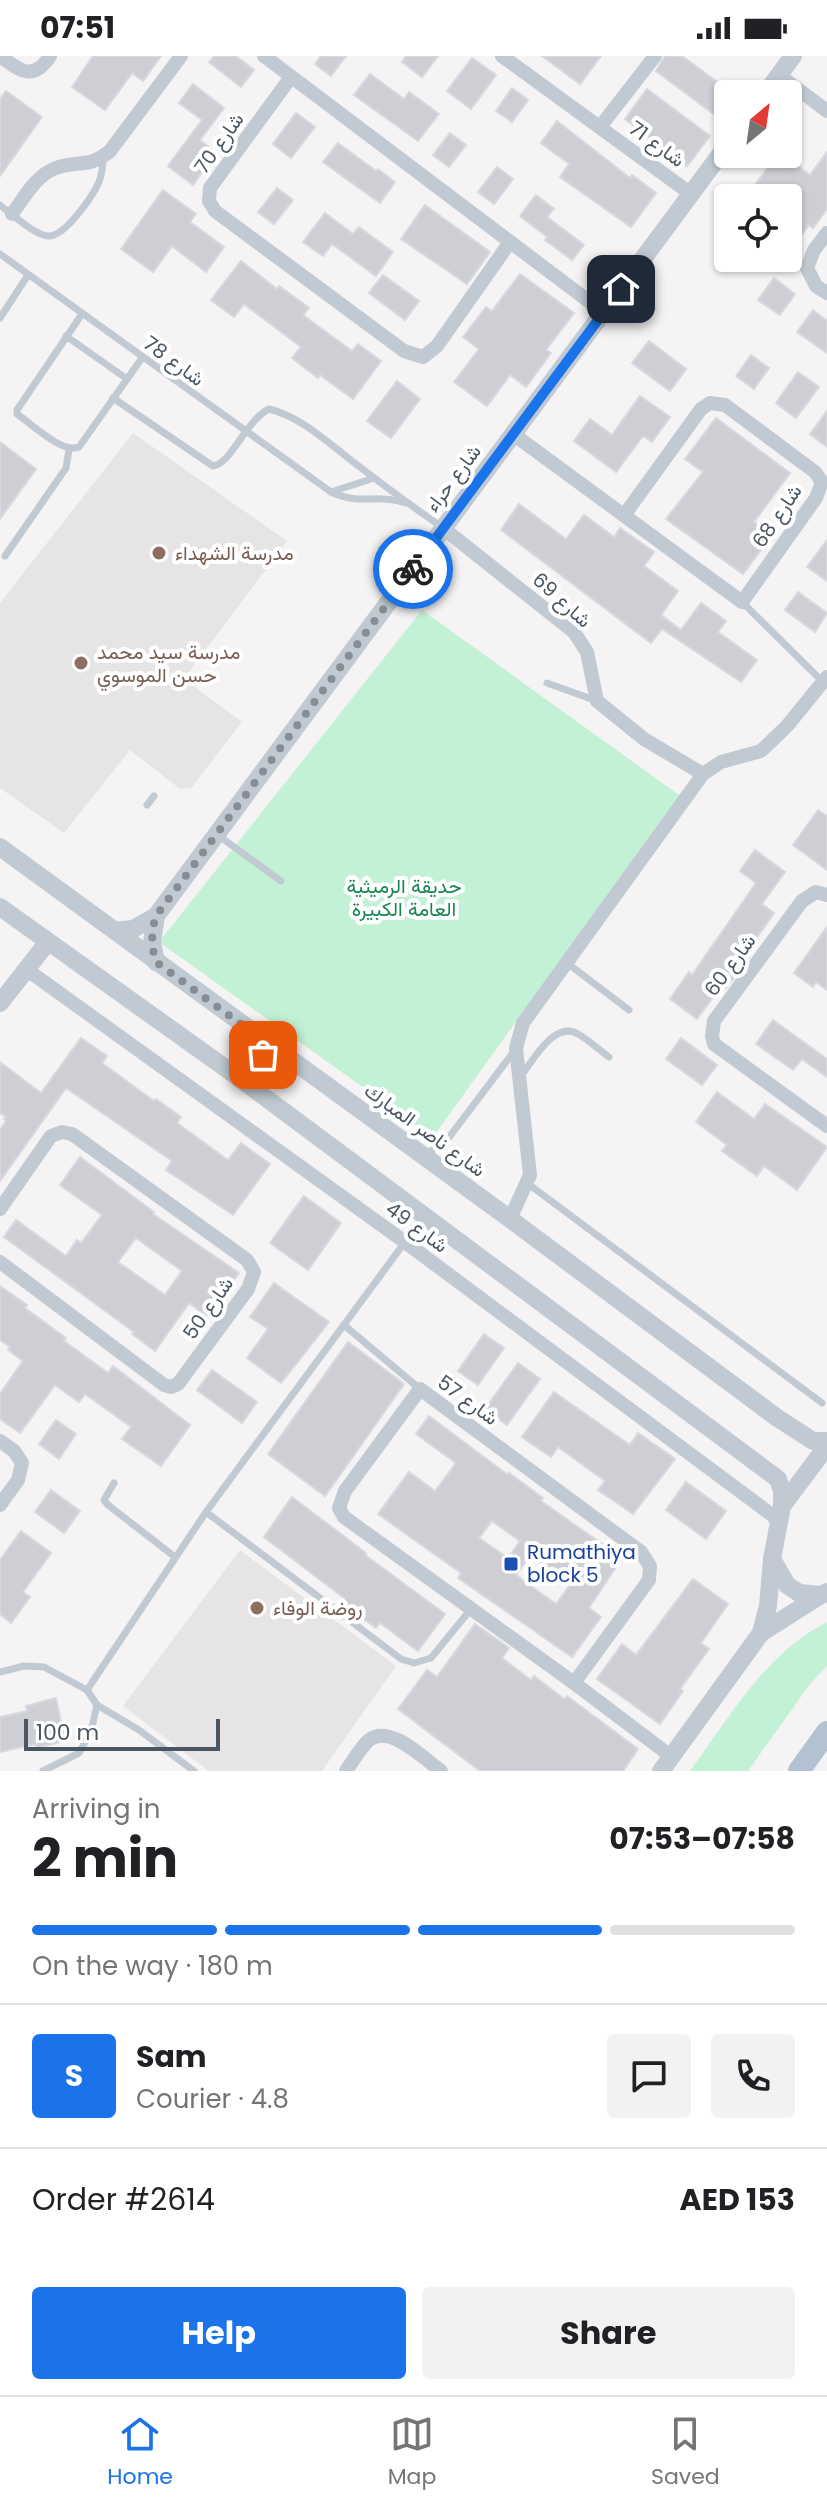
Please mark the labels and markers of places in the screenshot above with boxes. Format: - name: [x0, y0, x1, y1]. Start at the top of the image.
- pin: [587, 255, 655, 323]
- place label: مدرسة الشهداء: [175, 539, 294, 567]
- marker: مدرسة الشهداء: [150, 544, 168, 562]
- place label: مدرسة سيد محمد حسن الموسوي: [97, 638, 240, 692]
- marker: مدرسة سيد محمد حسن الموسوي: [72, 654, 90, 672]
- pin: [229, 1021, 297, 1089]
- place label: Rumathiya block 5: [527, 1538, 636, 1589]
- marker: Rumathiya block 5: [502, 1555, 520, 1573]
- place label: روضة الوفاء: [273, 1594, 363, 1622]
- marker: روضة الوفاء: [248, 1599, 266, 1617]

